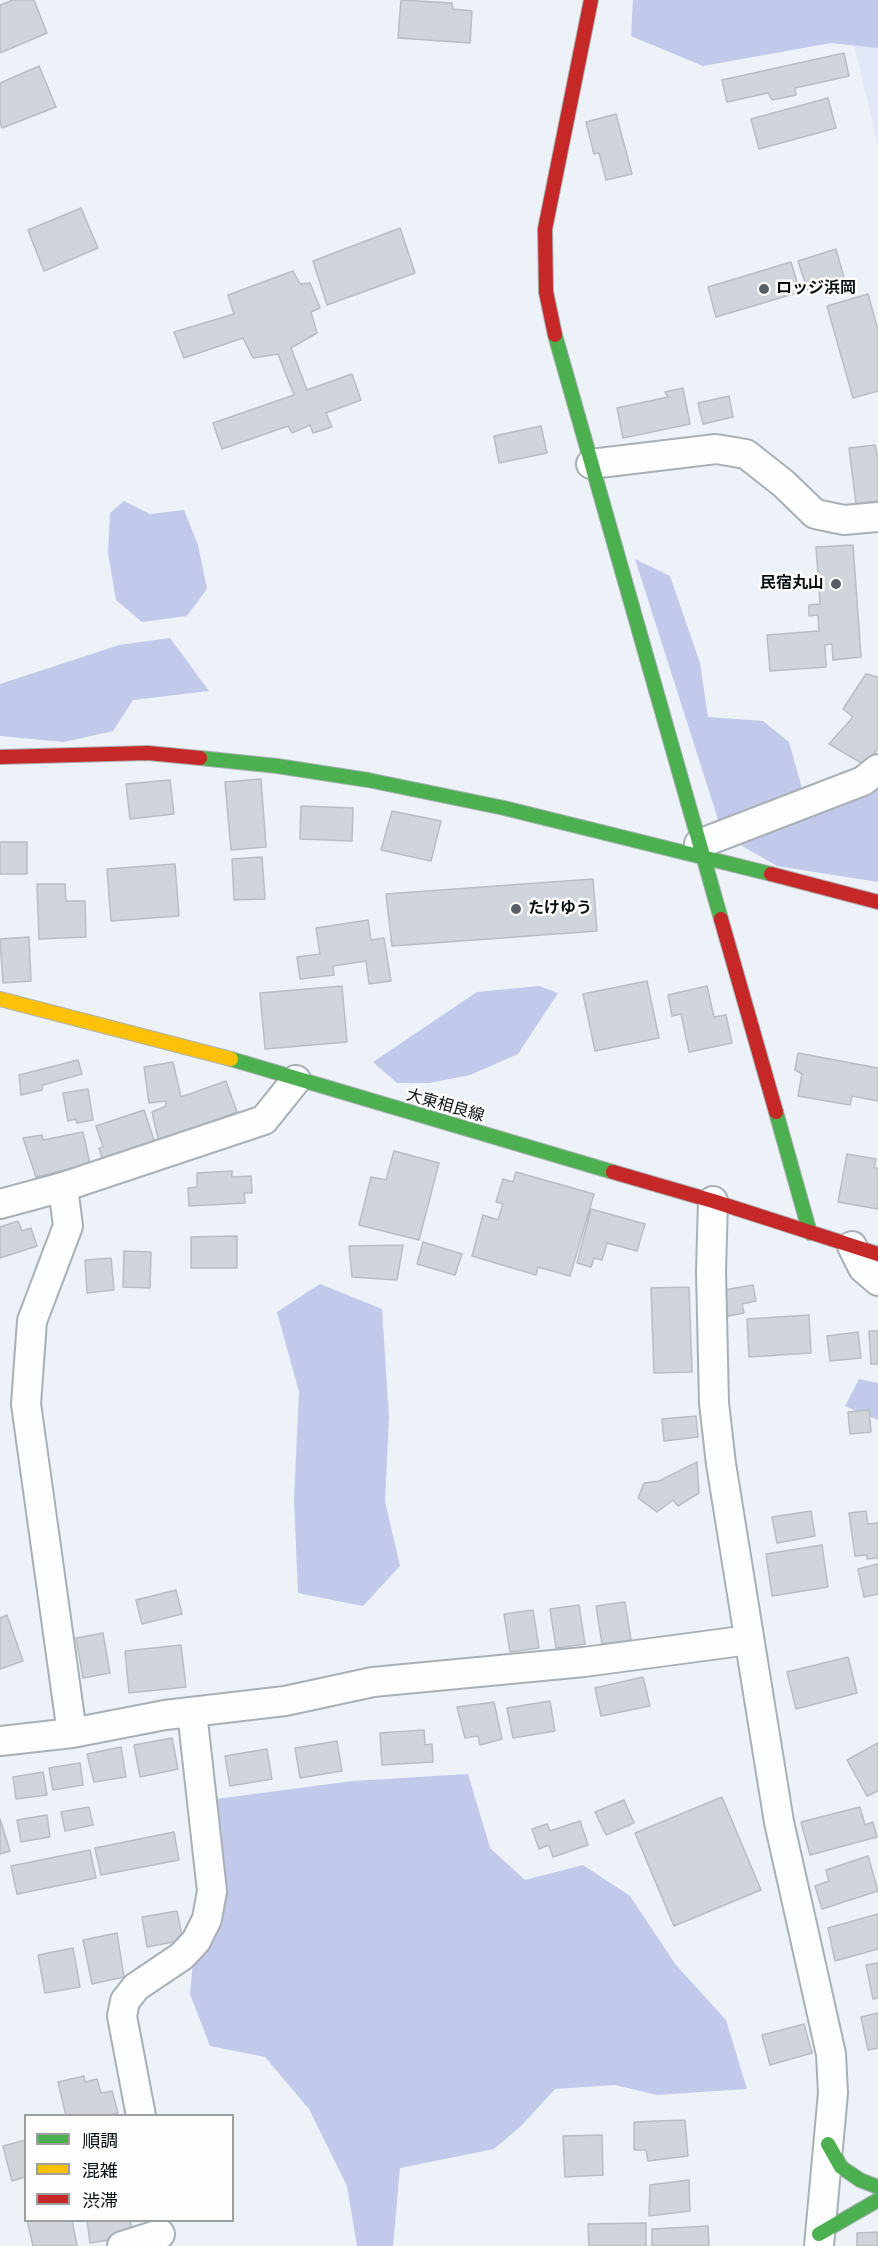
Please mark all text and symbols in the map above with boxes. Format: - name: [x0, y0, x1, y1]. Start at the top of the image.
- place label: ロッジ浜岡: [776, 279, 856, 299]
- marker: ロッジ浜岡: [757, 282, 771, 296]
- place label: 民宿丸山: [760, 574, 824, 594]
- marker: 民宿丸山: [829, 577, 843, 591]
- place label: たけゆう: [528, 899, 592, 919]
- marker: たけゆう: [509, 902, 523, 916]
- street label: 大東相良線: [404, 1086, 486, 1126]
- legend: [24, 2114, 234, 2222]
- text: 順調: [82, 2131, 118, 2151]
- text: 混雑: [82, 2161, 118, 2181]
- text: 渋滞: [82, 2191, 118, 2211]

